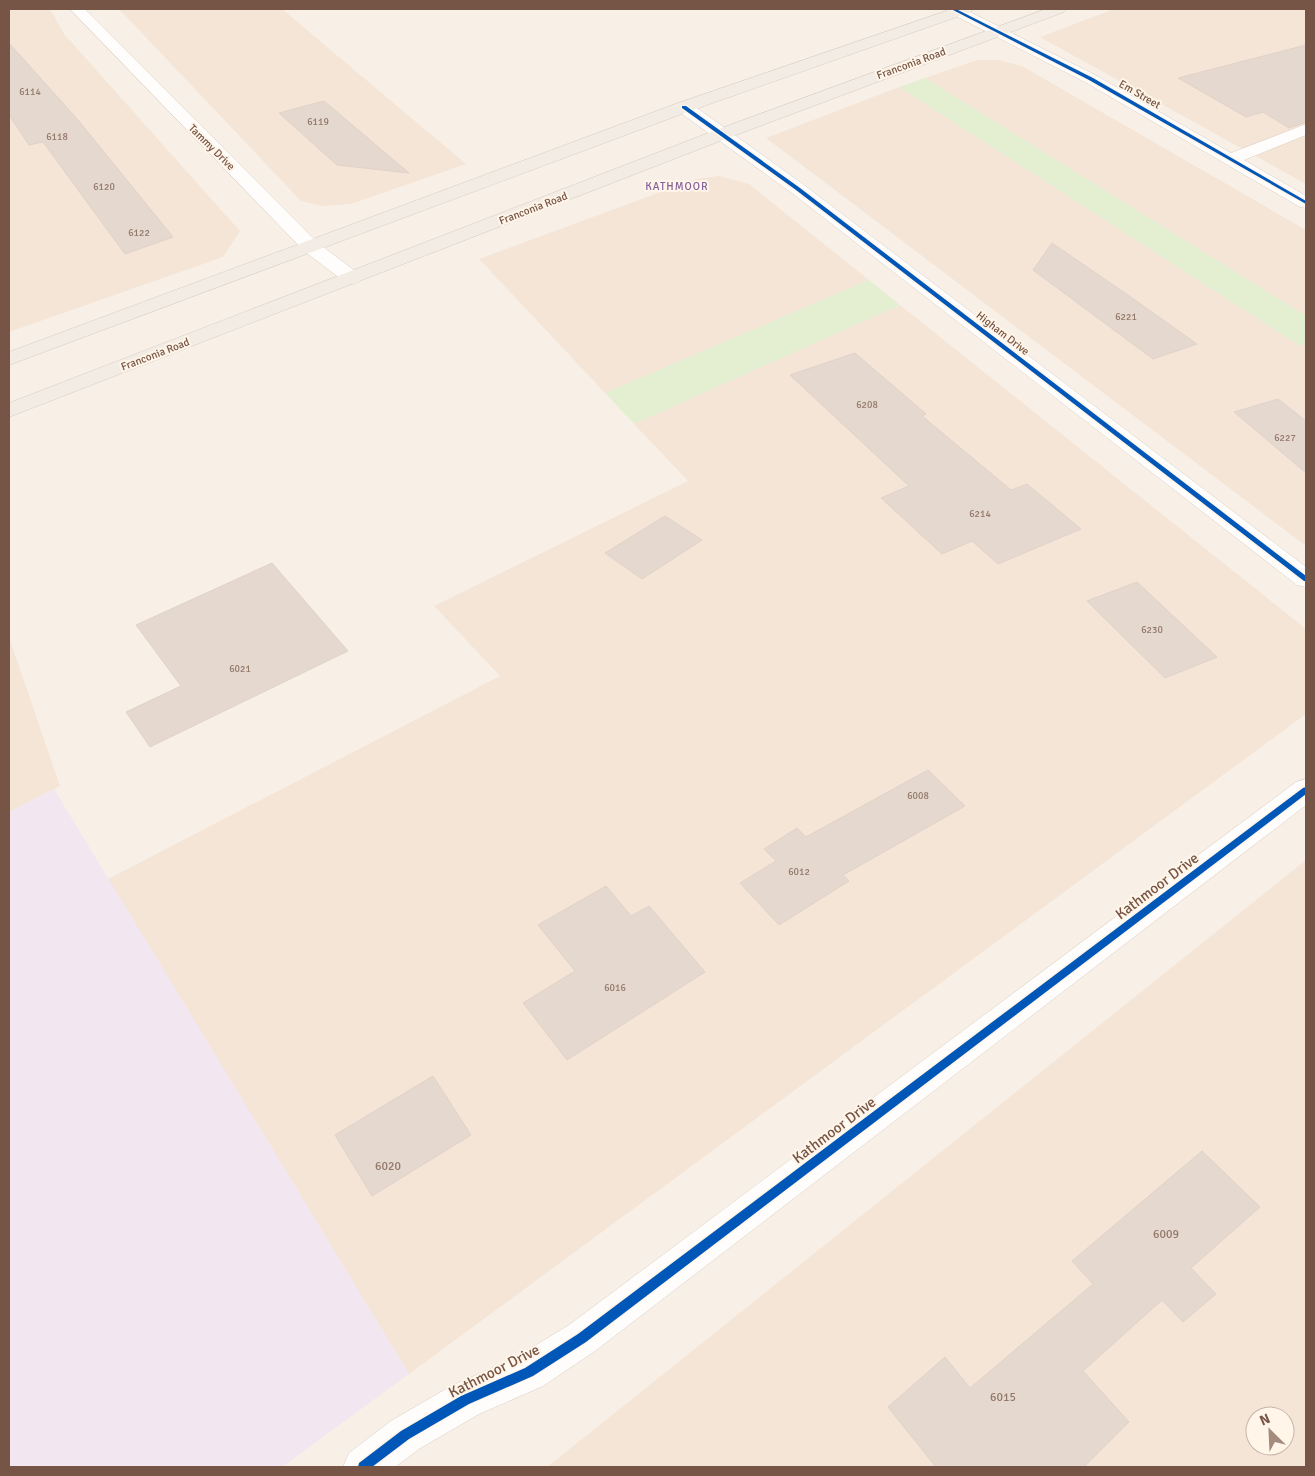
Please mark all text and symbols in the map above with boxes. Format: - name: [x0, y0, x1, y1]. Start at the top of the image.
- street label: Franconia Road: [875, 45, 948, 82]
- street label: Em Street: [1117, 77, 1163, 112]
- house number: 6114: [19, 86, 41, 98]
- house number: 6119: [307, 116, 329, 128]
- street label: Tammy Drive: [186, 122, 237, 173]
- house number: 6118: [46, 131, 68, 143]
- district label: KATHMOOR: [645, 180, 709, 193]
- house number: 6120: [93, 181, 115, 193]
- street label: Franconia Road: [497, 189, 569, 228]
- house number: 6122: [128, 227, 150, 239]
- street label: Higham Drive: [974, 309, 1032, 358]
- house number: 6221: [1115, 311, 1137, 323]
- street label: Franconia Road: [119, 335, 191, 374]
- house number: 6208: [856, 399, 878, 411]
- house number: 6227: [1274, 432, 1296, 444]
- house number: 6214: [969, 508, 991, 520]
- house number: 6230: [1141, 624, 1163, 636]
- house number: 6021: [229, 663, 251, 675]
- house number: 6008: [907, 790, 929, 802]
- street label: Kathmoor Drive: [1112, 849, 1202, 923]
- house number: 6012: [788, 866, 810, 878]
- house number: 6016: [604, 982, 626, 994]
- street label: Kathmoor Drive: [789, 1093, 879, 1167]
- house number: 6020: [375, 1159, 401, 1174]
- house number: 6009: [1153, 1227, 1179, 1242]
- street label: Kathmoor Drive: [445, 1340, 543, 1402]
- house number: 6015: [990, 1390, 1016, 1405]
- north arrow: [1245, 1406, 1295, 1456]
- text: N: [1257, 1410, 1273, 1429]

